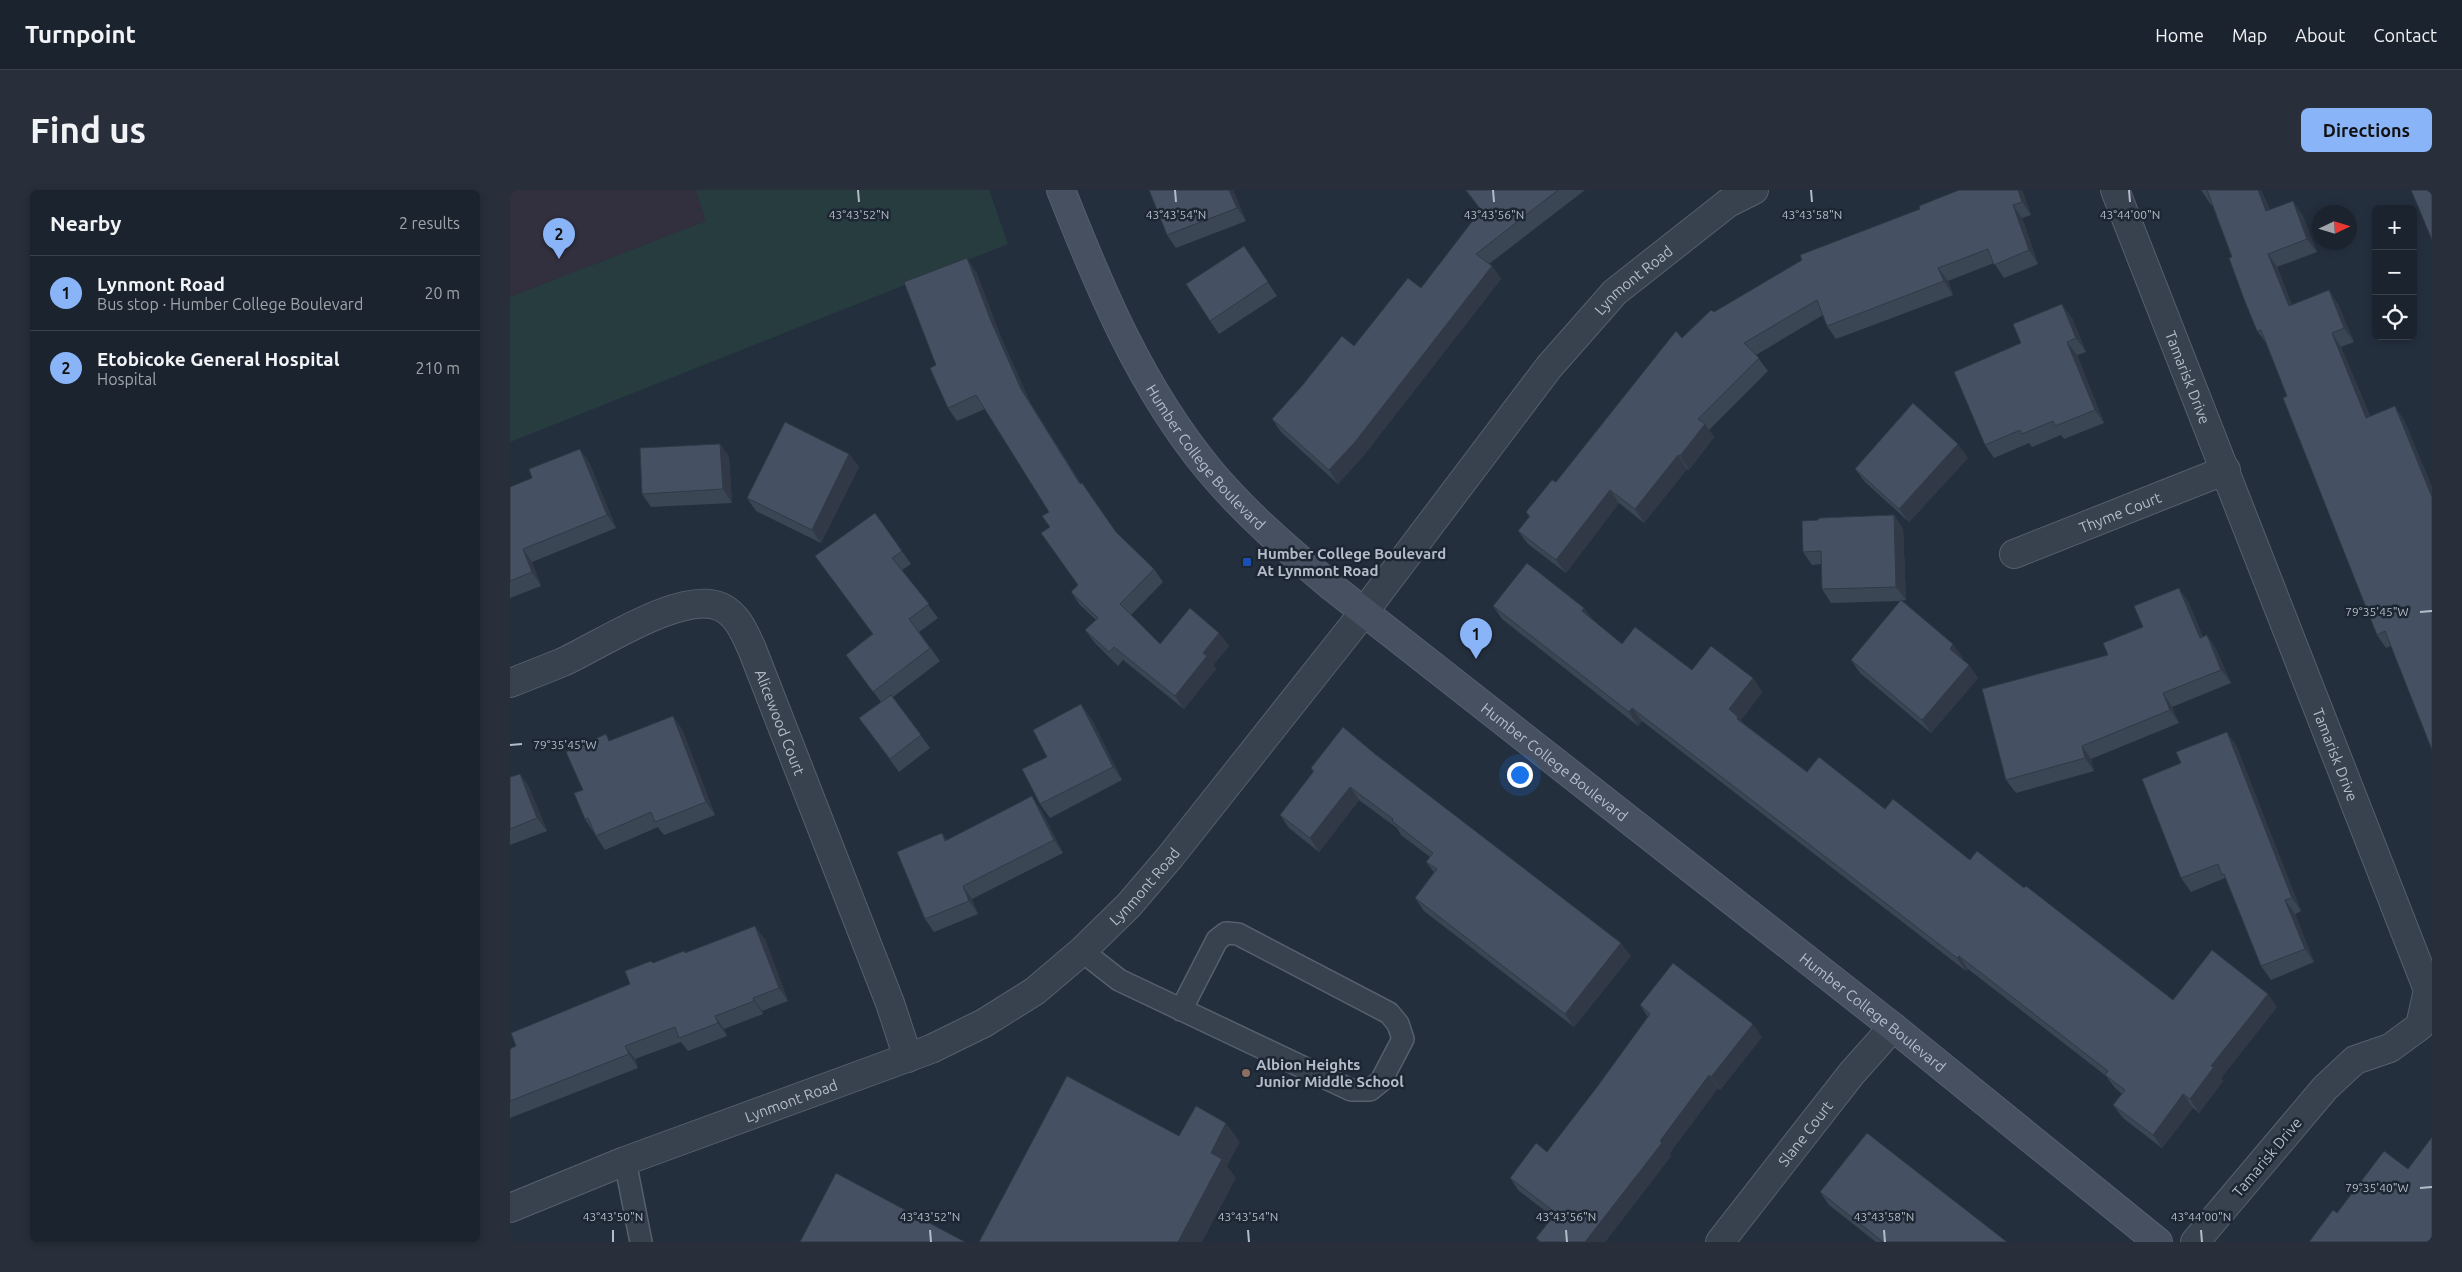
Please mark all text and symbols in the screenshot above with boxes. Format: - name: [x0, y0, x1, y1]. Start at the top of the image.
- text: Turnpoint: [25, 21, 136, 48]
- text: Home: [2155, 25, 2204, 45]
- text: Map: [2232, 25, 2267, 45]
- text: About: [2295, 25, 2345, 45]
- text: Contact: [2373, 25, 2437, 45]
- button: Directions: [2301, 108, 2432, 152]
- text: Find us: [30, 110, 146, 150]
- north arrow: [2312, 205, 2357, 250]
- map controls: [2372, 205, 2417, 340]
- button: +: [2372, 205, 2417, 250]
- text: 43°43'52"N: [829, 208, 889, 221]
- text: 43°43'54"N: [1146, 208, 1206, 221]
- text: 43°43'56"N: [1464, 208, 1524, 221]
- text: 43°43'58"N: [1782, 208, 1842, 221]
- text: 43°44'00"N: [2100, 208, 2160, 221]
- text: Nearby: [50, 211, 121, 235]
- text: 2 results: [399, 214, 460, 232]
- pin: 2: [543, 218, 575, 259]
- street label: Lynmont Road: [1591, 242, 1676, 318]
- button: −: [2372, 250, 2417, 295]
- text: Lynmont Road: [97, 273, 225, 295]
- text: 1: [61, 284, 71, 302]
- text: 20 m: [424, 284, 460, 302]
- text: Bus stop · Humber College Boulevard: [97, 295, 363, 313]
- button: locate: [2372, 295, 2417, 340]
- street label: Tamarisk Drive: [2162, 328, 2214, 426]
- text: Etobicoke General Hospital: [97, 348, 339, 370]
- text: 2: [61, 359, 71, 377]
- text: 210 m: [415, 359, 460, 377]
- text: Hospital: [97, 370, 156, 388]
- street label: Humber College Boulevard: [1143, 381, 1269, 533]
- street label: Thyme Court: [2076, 488, 2164, 536]
- place label: Humber College Boulevard At Lynmont Road: [1257, 545, 1446, 579]
- marker: Humber College Boulevard At Lynmont Road: [1241, 556, 1253, 568]
- text: 79°35'45"W: [2345, 605, 2409, 618]
- pin: 1: [1460, 618, 1492, 659]
- street label: Alicewood Court: [752, 667, 809, 777]
- street label: Humber College Boulevard: [1478, 699, 1631, 824]
- street label: Tamarisk Drive: [2310, 705, 2362, 803]
- text: 79°35'45"W: [533, 738, 597, 751]
- your location: [1507, 762, 1533, 788]
- street label: Lynmont Road: [1105, 844, 1183, 928]
- street label: Humber College Boulevard: [1797, 949, 1949, 1075]
- place label: Albion Heights Junior Middle School: [1256, 1056, 1404, 1090]
- marker: Albion Heights Junior Middle School: [1240, 1067, 1252, 1079]
- street label: Lynmont Road: [742, 1075, 840, 1125]
- street label: Slane Court: [1774, 1097, 1836, 1169]
- street label: Tamarisk Drive: [2229, 1114, 2305, 1200]
- text: 79°35'40"W: [2345, 1181, 2409, 1194]
- text: 43°43'50"N: [583, 1210, 643, 1223]
- text: 43°43'52"N: [900, 1210, 960, 1223]
- text: 43°43'54"N: [1218, 1210, 1278, 1223]
- text: 43°43'56"N: [1536, 1210, 1596, 1223]
- text: 43°43'58"N: [1854, 1210, 1914, 1223]
- text: 43°44'00"N: [2171, 1210, 2231, 1223]

